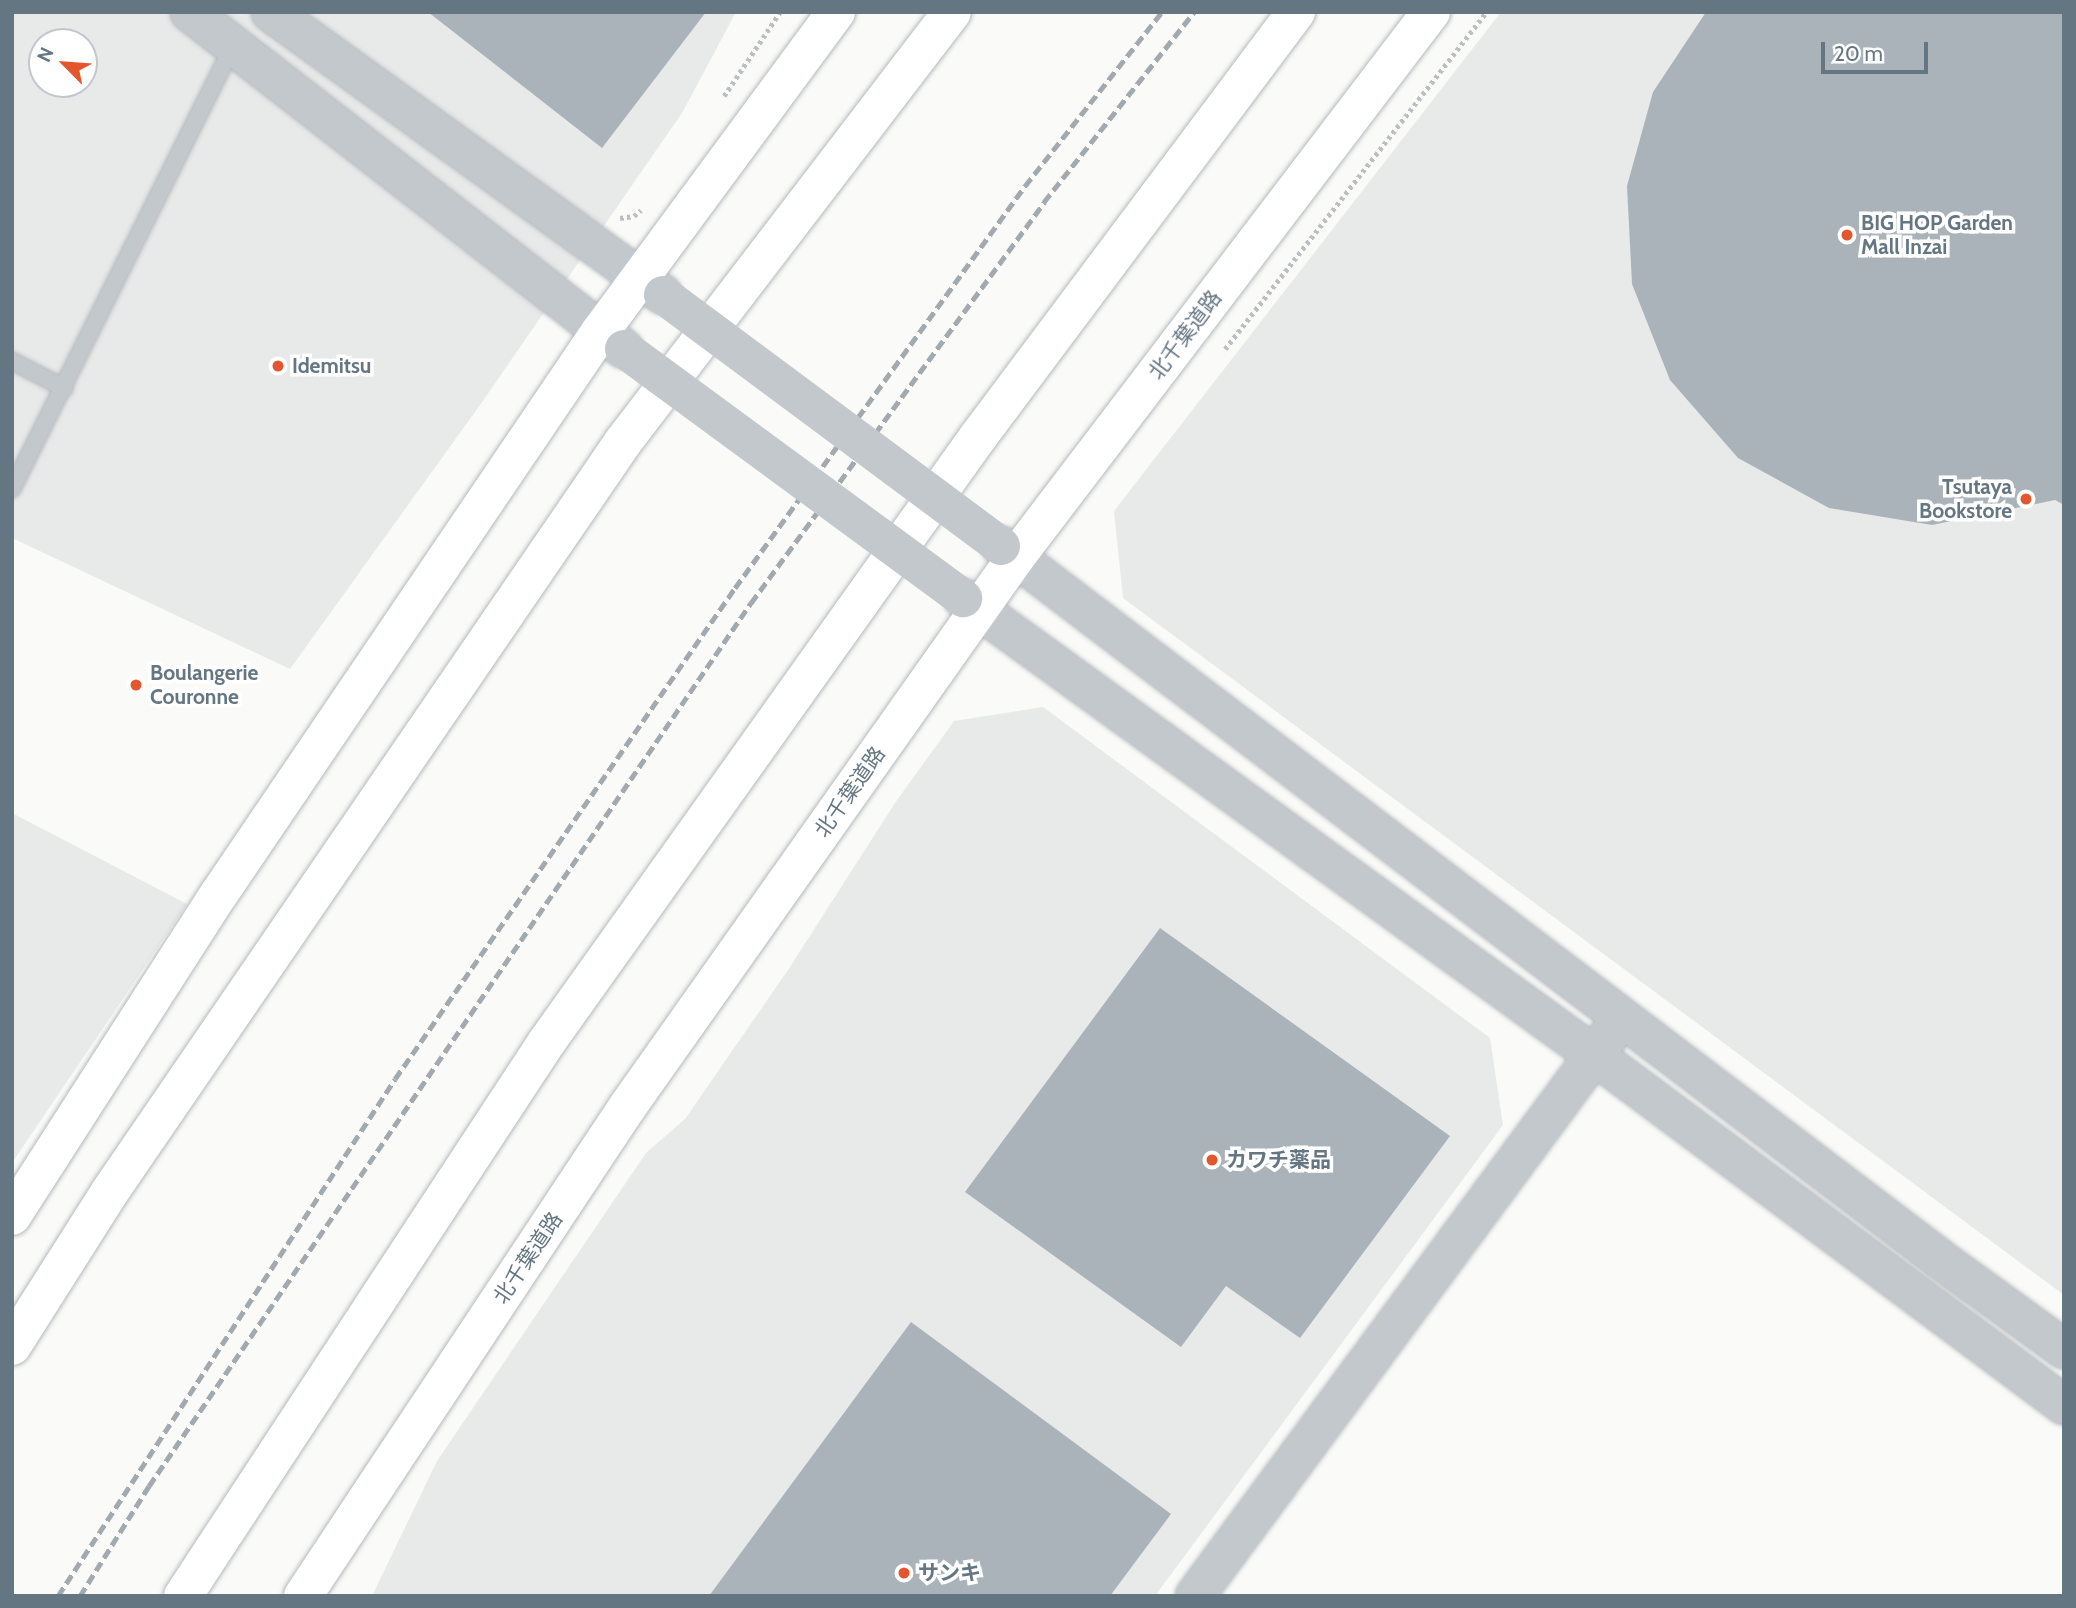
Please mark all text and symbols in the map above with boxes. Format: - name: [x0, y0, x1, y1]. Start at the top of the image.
- north arrow: [28, 28, 98, 98]
- scale bar: [1824, 28, 1931, 72]
- text: 20 m: [1834, 41, 1883, 66]
- text: N: [32, 44, 59, 66]
- place label: BIG HOP Garden Mall Inzai: [1861, 210, 2013, 260]
- marker: BIG HOP Garden Mall Inzai: [1839, 227, 1855, 243]
- street label: 北千葉道路: [1143, 285, 1227, 385]
- place label: Idemitsu: [292, 353, 371, 379]
- marker: Idemitsu: [270, 358, 286, 374]
- place label: Tsutaya Bookstore: [1919, 474, 2012, 524]
- marker: Tsutaya Bookstore: [2018, 491, 2034, 507]
- place label: Boulangerie Couronne: [150, 660, 258, 710]
- marker: Boulangerie Couronne: [128, 677, 144, 693]
- street label: 北千葉道路: [810, 742, 890, 842]
- place label: カワチ薬品: [1226, 1147, 1331, 1173]
- marker: カワチ薬品: [1204, 1152, 1220, 1168]
- street label: 北千葉道路: [488, 1207, 568, 1309]
- place label: サンキ: [918, 1560, 981, 1586]
- marker: サンキ: [896, 1565, 912, 1581]

